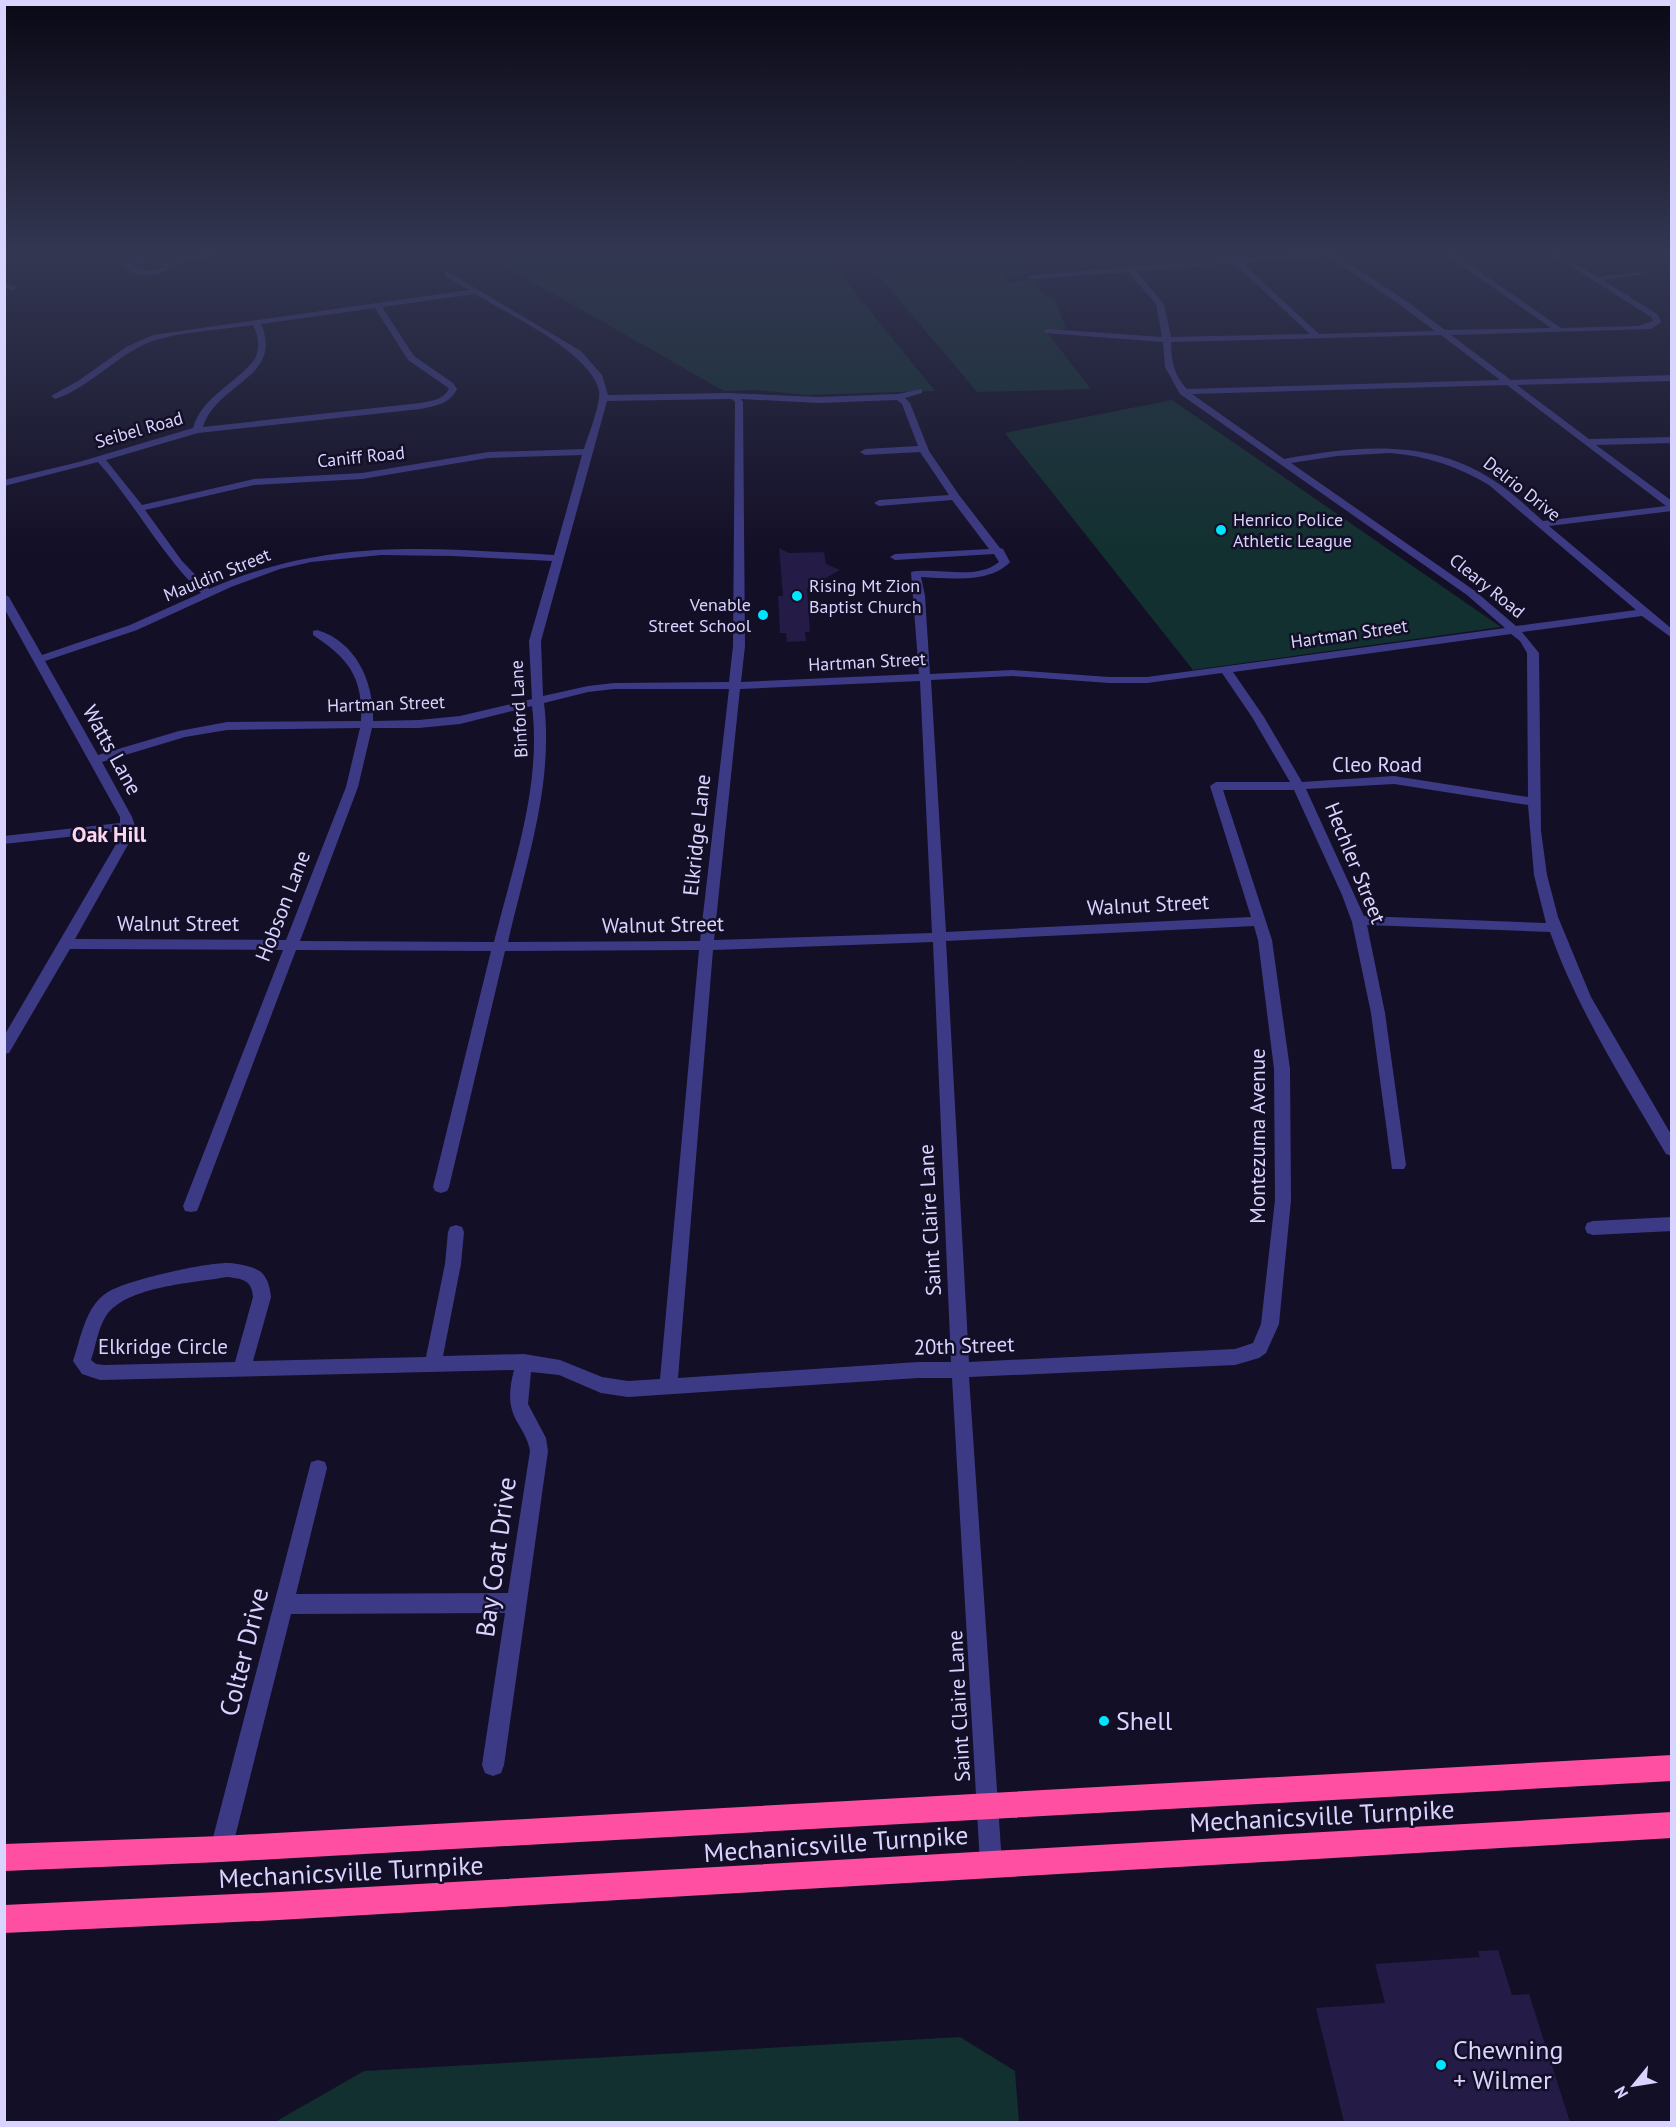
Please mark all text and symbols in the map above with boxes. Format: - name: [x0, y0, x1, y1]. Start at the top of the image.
- street label: Seibel Road: [92, 406, 186, 453]
- street label: Caniff Road: [316, 440, 406, 473]
- street label: Delrio Drive: [1479, 451, 1566, 526]
- place label: Henrico Police Athletic League: [1233, 508, 1352, 552]
- marker: Henrico Police Athletic League: [1214, 523, 1228, 537]
- street label: Mauldin Street: [160, 543, 274, 606]
- street label: Cleary Road: [1445, 548, 1530, 623]
- place label: Rising Mt Zion Baptist Church: [809, 574, 922, 618]
- marker: Rising Mt Zion Baptist Church: [790, 589, 804, 603]
- place label: Venable Street School: [648, 593, 752, 637]
- marker: Venable Street School: [756, 608, 770, 622]
- street label: Hartman Street: [1289, 614, 1409, 653]
- street label: Hartman Street: [807, 647, 926, 676]
- street label: Binford Lane: [504, 660, 533, 758]
- street label: Hartman Street: [327, 690, 445, 717]
- street label: Watts Lane: [77, 700, 148, 799]
- street label: Cleo Road: [1332, 751, 1422, 778]
- street label: Elkridge Lane: [677, 773, 716, 897]
- street label: Hechler Street: [1319, 798, 1392, 928]
- district label: Oak Hill: [72, 820, 147, 848]
- street label: Hobson Lane: [249, 846, 316, 965]
- street label: Walnut Street: [1086, 888, 1210, 921]
- street label: Walnut Street: [117, 910, 239, 937]
- street label: Walnut Street: [602, 910, 724, 939]
- street label: Montezuma Avenue: [1244, 1048, 1271, 1224]
- street label: Saint Claire Lane: [912, 1143, 947, 1297]
- street label: 20th Street: [913, 1330, 1015, 1361]
- street label: Elkridge Circle: [98, 1333, 228, 1360]
- street label: Bay Coat Drive: [468, 1475, 523, 1639]
- street label: Colter Drive: [212, 1584, 275, 1720]
- street label: Saint Claire Lane: [941, 1629, 976, 1783]
- place label: Shell: [1116, 1704, 1173, 1737]
- marker: Shell: [1097, 1714, 1111, 1728]
- street label: Mechanicsville Turnpike: [1189, 1792, 1455, 1839]
- street label: Mechanicsville Turnpike: [702, 1818, 969, 1869]
- street label: Mechanicsville Turnpike: [218, 1848, 484, 1895]
- place label: Chewning + Wilmer: [1453, 2033, 1563, 2096]
- north arrow: [1604, 2055, 1664, 2115]
- marker: Chewning + Wilmer: [1434, 2058, 1448, 2072]
- text: N: [1610, 2083, 1632, 2102]

